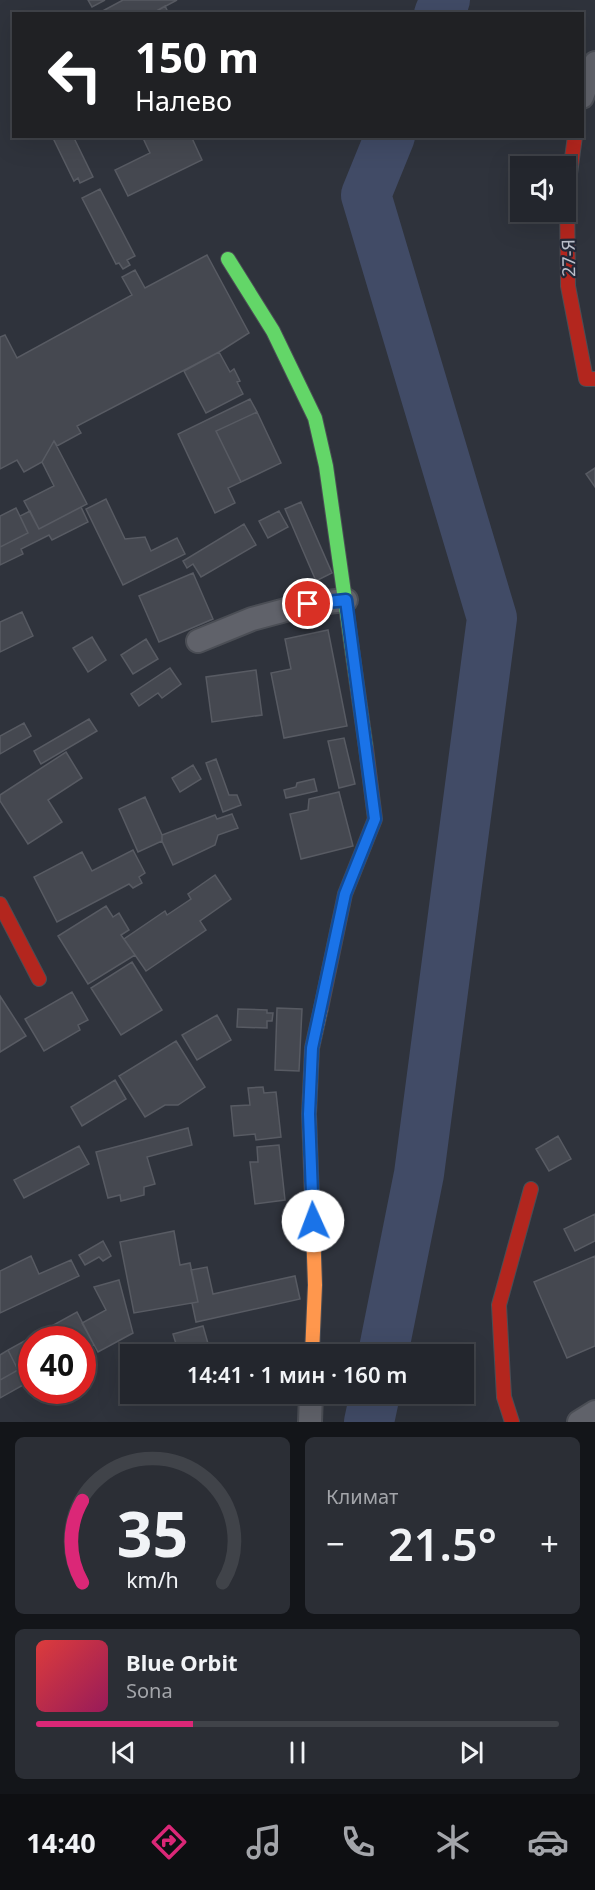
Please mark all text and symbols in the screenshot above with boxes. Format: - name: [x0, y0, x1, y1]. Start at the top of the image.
- text: 150 m: [135, 28, 259, 85]
- icon: left: [36, 36, 114, 114]
- text: Налево: [135, 82, 232, 119]
- map controls: [510, 156, 576, 222]
- button: sound: [510, 156, 576, 222]
- street label: 27-Я: [556, 239, 580, 277]
- pin: [282, 578, 333, 629]
- icon: arrive: [291, 587, 324, 620]
- position arrow: [281, 1189, 345, 1253]
- speed limit sign: 40: [18, 1326, 96, 1404]
- text: 14:41 · 1 мин · 160 m: [187, 1359, 407, 1389]
- text: Климат: [326, 1483, 398, 1510]
- text: 35: [117, 1490, 188, 1575]
- text: 21.5°: [388, 1513, 497, 1574]
- text: −: [326, 1521, 345, 1566]
- text: +: [540, 1521, 559, 1566]
- text: km/h: [126, 1565, 179, 1594]
- text: Blue Orbit: [126, 1647, 238, 1677]
- text: Sona: [126, 1677, 173, 1704]
- icon: previous: [107, 1736, 140, 1769]
- icon: pause: [281, 1736, 314, 1769]
- icon: next: [455, 1736, 488, 1769]
- icon: directions: [148, 1821, 190, 1863]
- icon: music: [243, 1821, 285, 1863]
- icon: phone: [337, 1821, 379, 1863]
- icon: climate: [432, 1821, 474, 1863]
- icon: car: [527, 1821, 569, 1863]
- text: 14:40: [26, 1824, 96, 1861]

